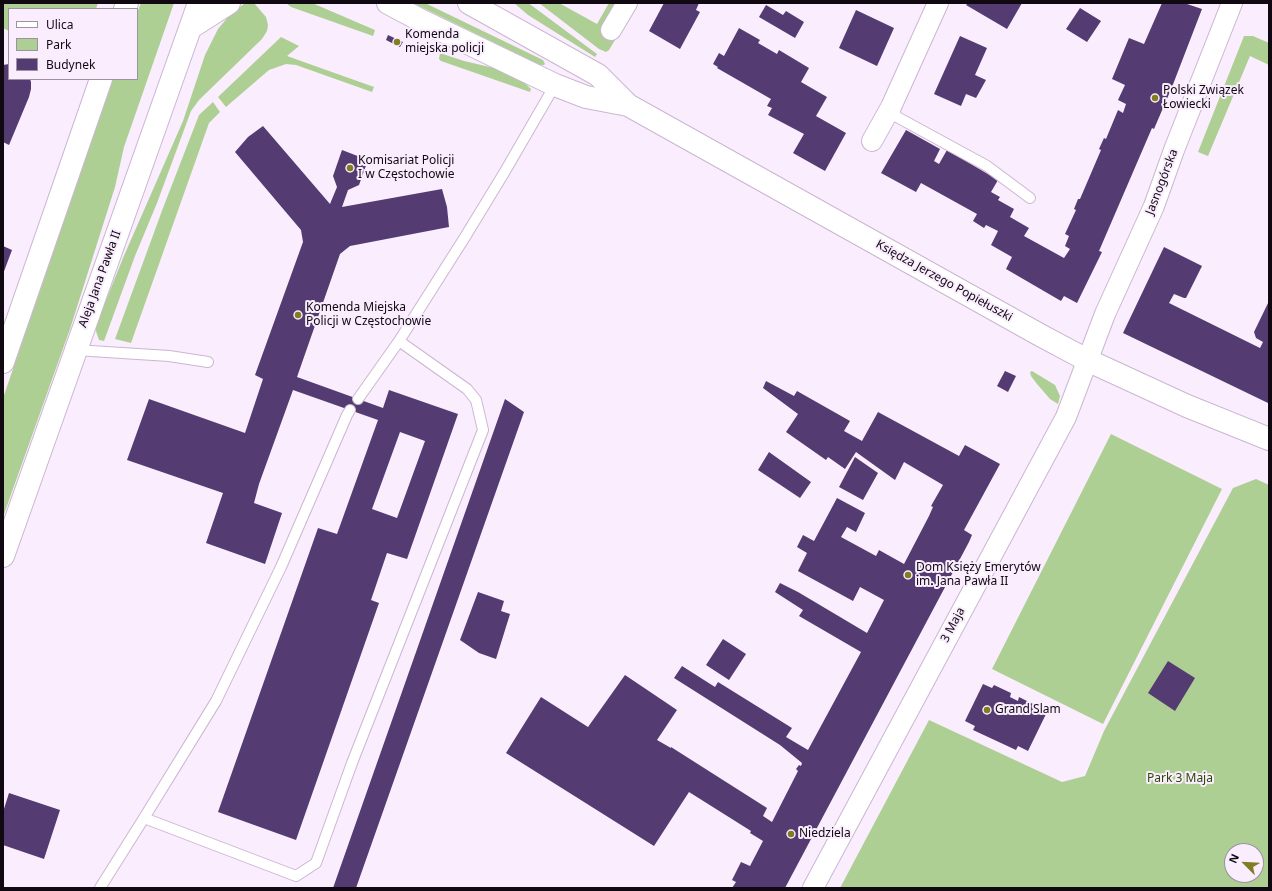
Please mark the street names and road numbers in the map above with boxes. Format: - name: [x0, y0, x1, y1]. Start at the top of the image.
- street label: Jasnogórska: [1143, 147, 1181, 217]
- street label: Aleja Jana Pawła II: [76, 228, 124, 330]
- street label: Księdza Jerzego Popiełuszki: [873, 237, 1015, 325]
- street label: 3 Maja: [938, 605, 968, 645]

